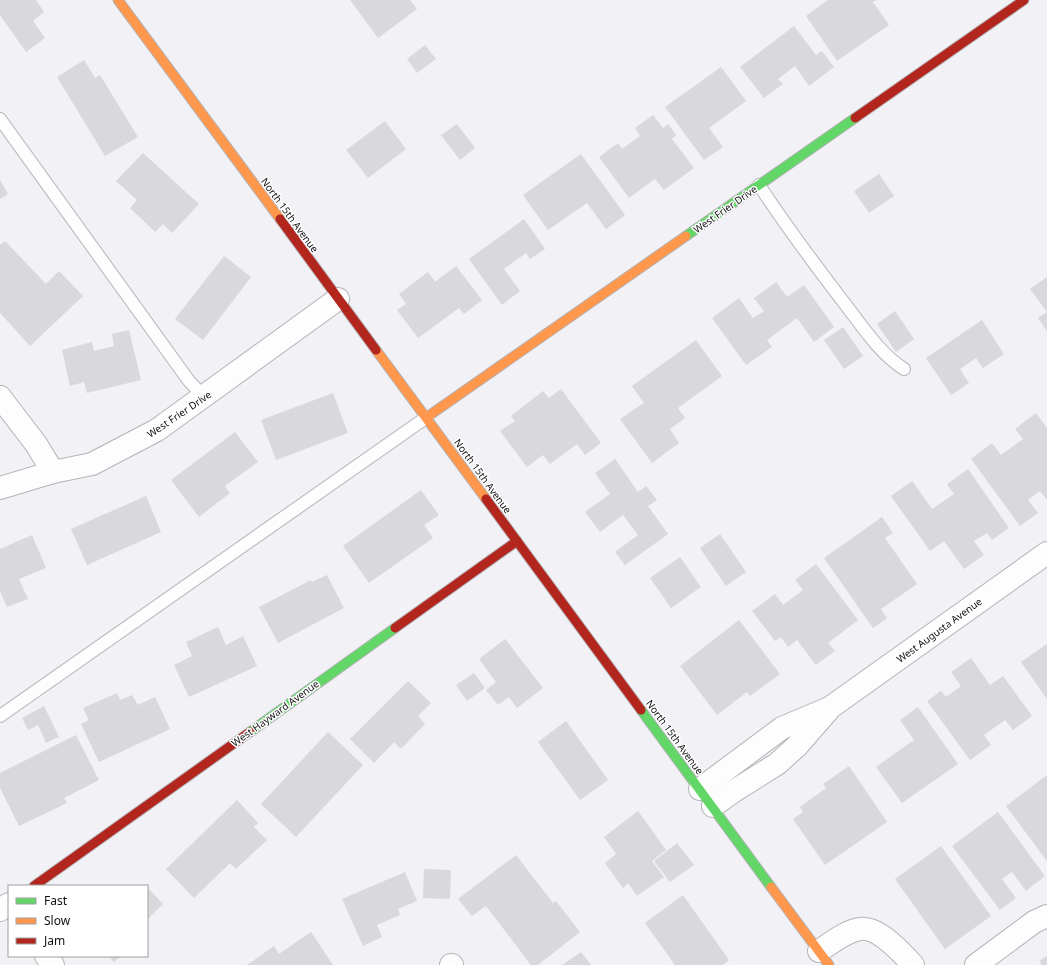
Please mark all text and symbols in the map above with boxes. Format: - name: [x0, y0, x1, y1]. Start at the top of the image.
- street label: North 15th Avenue: [258, 175, 322, 255]
- street label: West Frier Drive: [690, 182, 760, 236]
- street label: West Frier Drive: [144, 387, 214, 441]
- street label: North 15th Avenue: [451, 436, 515, 516]
- street label: West Augusta Avenue: [893, 594, 985, 666]
- street label: West Hayward Avenue: [228, 676, 322, 750]
- street label: North 15th Avenue: [643, 697, 707, 777]
- legend: [8, 885, 148, 957]
- text: Fast: [44, 892, 68, 909]
- text: Slow: [44, 912, 71, 929]
- text: Jam: [43, 932, 65, 949]

